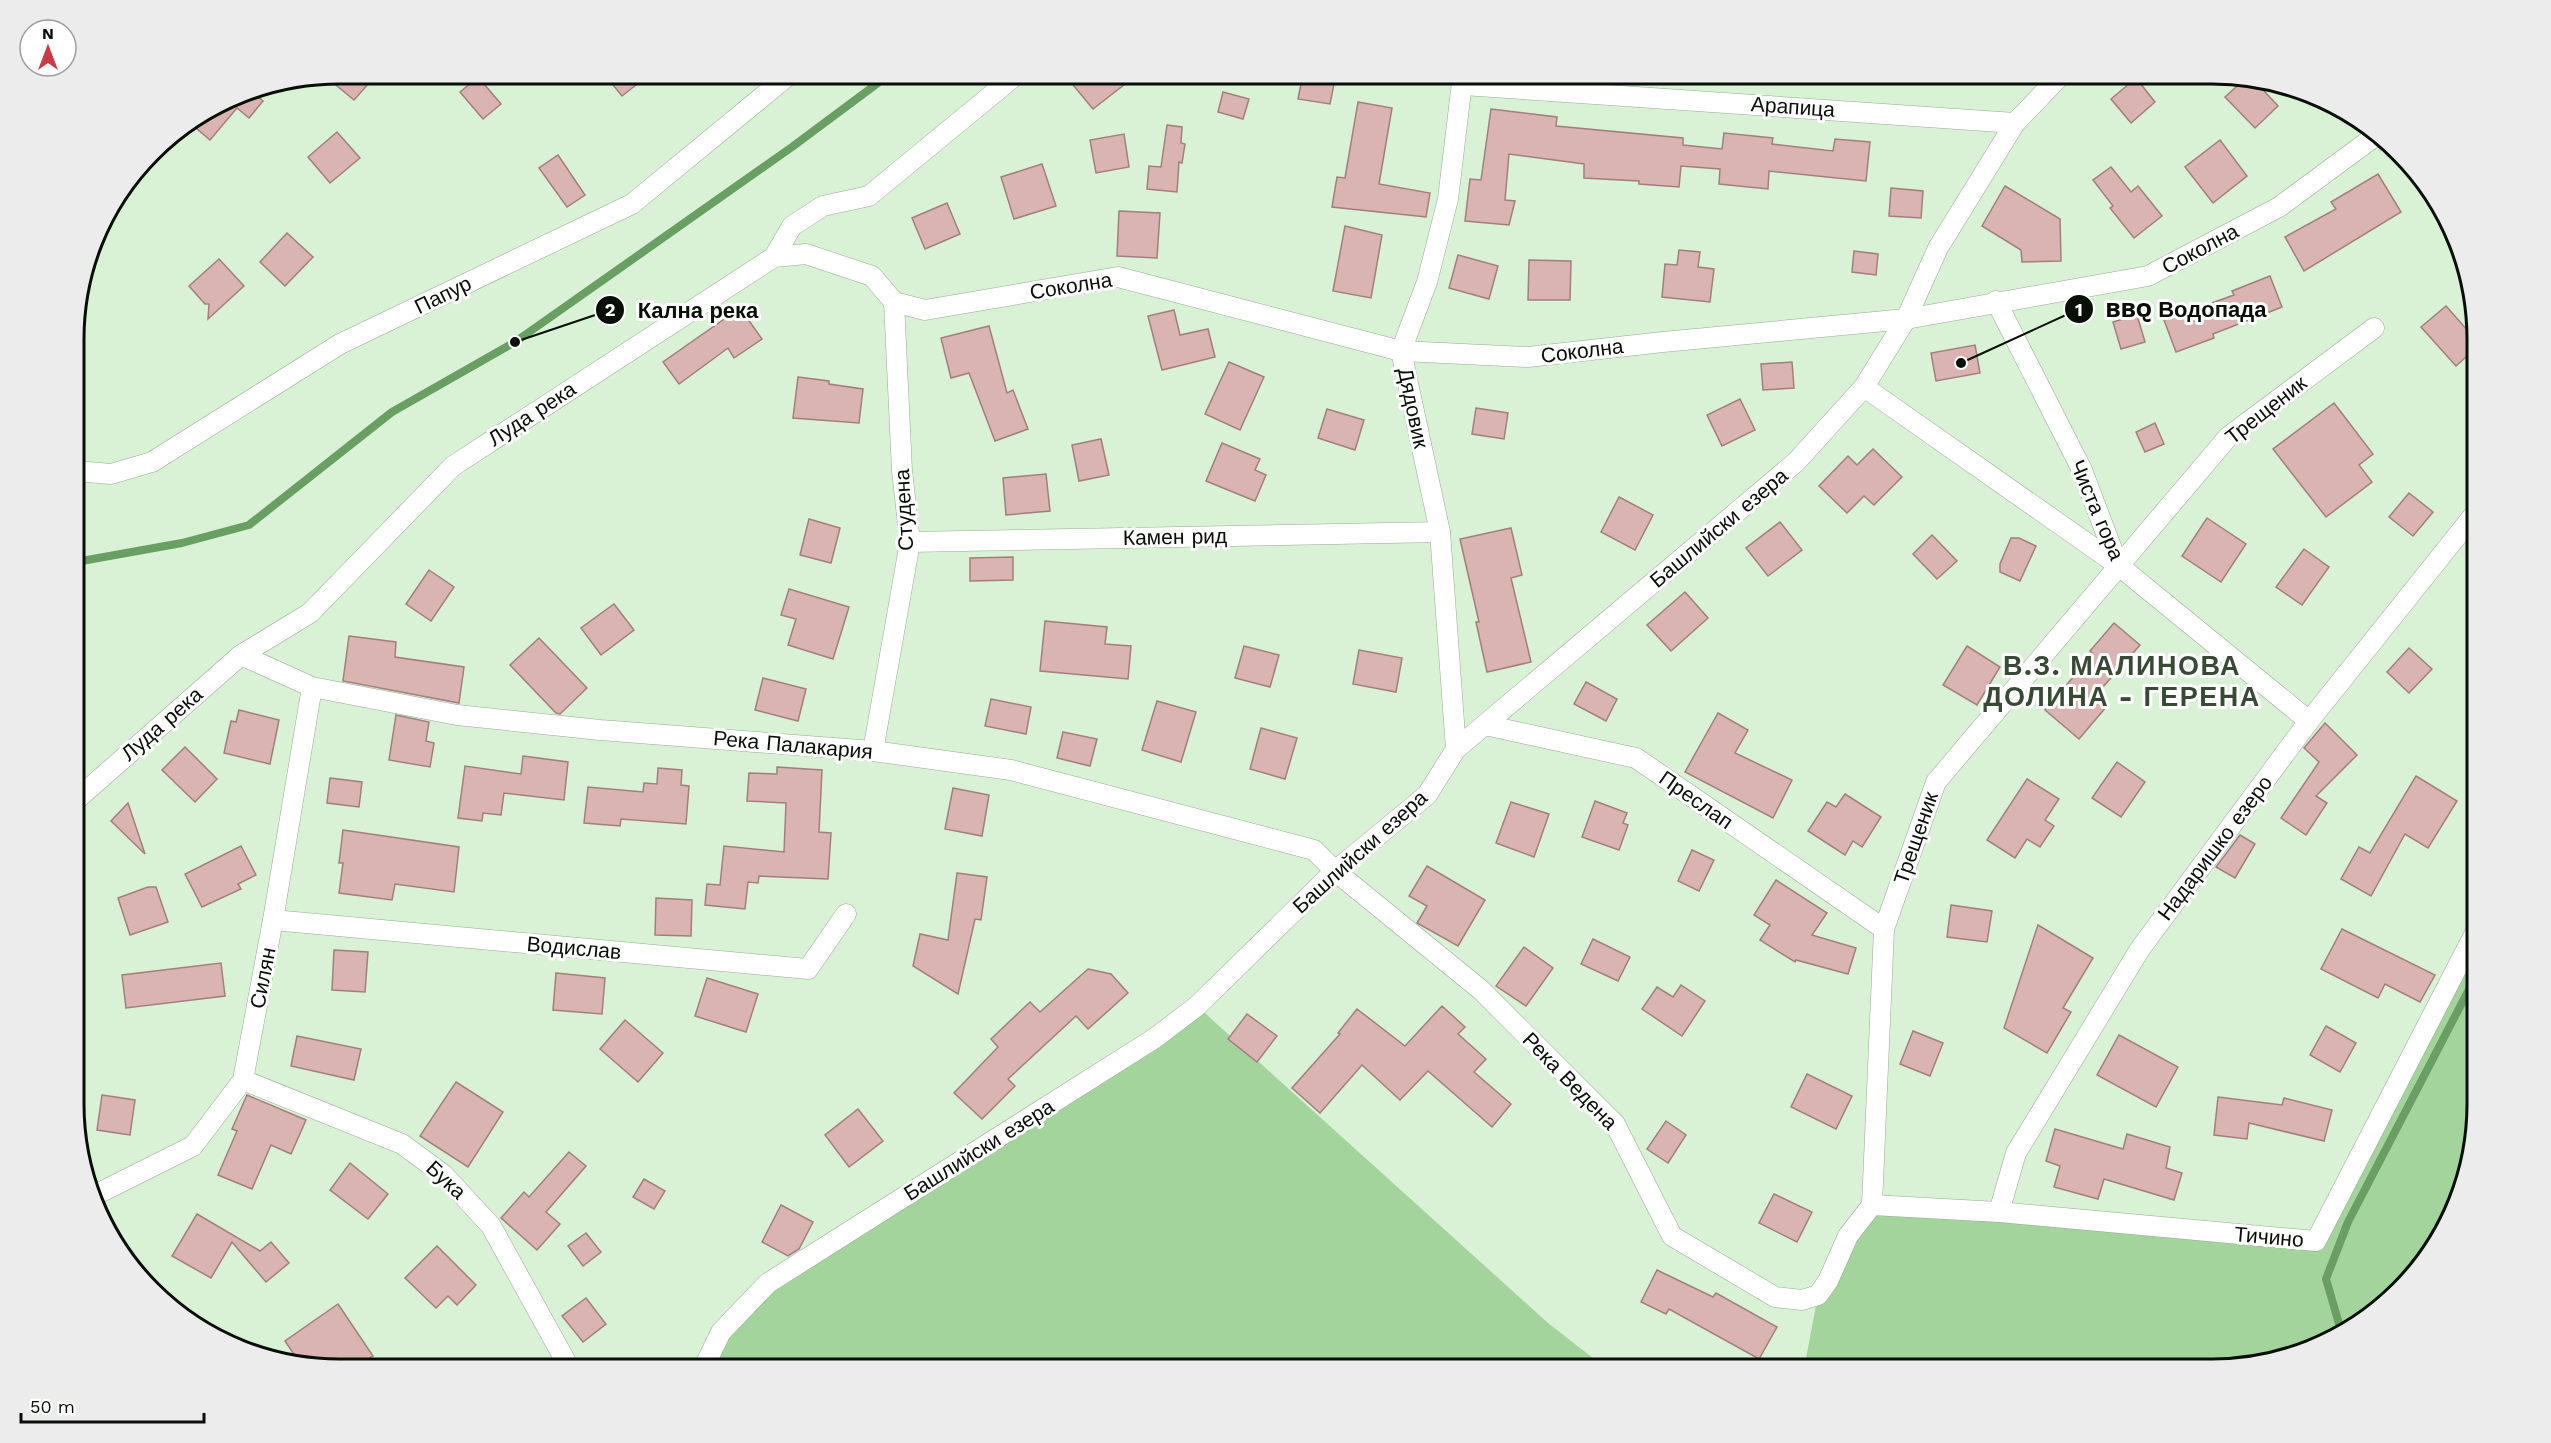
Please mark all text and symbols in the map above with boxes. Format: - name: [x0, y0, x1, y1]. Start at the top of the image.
- north arrow: [18, 18, 78, 78]
- text: N: [42, 24, 54, 43]
- street label: Арапица: [1750, 91, 1836, 122]
- street label: Соколна: [2157, 218, 2243, 279]
- street label: Соколна: [1028, 267, 1114, 304]
- street label: Папур: [410, 270, 475, 319]
- callout: BBQ Водопада: [2064, 289, 2278, 329]
- callout: Кална река: [595, 290, 770, 330]
- text: BBQ Водопада: [2106, 297, 2267, 322]
- text: Кална река: [638, 298, 759, 323]
- text: 2: [605, 299, 615, 320]
- text: 1: [2075, 299, 2083, 320]
- street label: Соколна: [1539, 333, 1625, 368]
- street label: Дядовик: [1393, 365, 1434, 451]
- street label: Трещеник: [2220, 370, 2312, 449]
- street label: Луда река: [483, 376, 581, 451]
- street label: Чиста гора: [2065, 456, 2130, 564]
- street label: Башлийски езера: [1645, 462, 1793, 593]
- street label: Студена: [889, 468, 918, 552]
- street label: Камен рид: [1123, 523, 1227, 550]
- district label: В.З. МАЛИНОВА ДОЛИНА - ГЕРЕНА: [1983, 650, 2261, 713]
- street label: Луда река: [116, 681, 208, 766]
- street label: Река Палакария: [712, 725, 874, 764]
- street label: Преслап: [1655, 765, 1738, 834]
- street label: Надаришко езеро: [2152, 770, 2277, 925]
- street label: Башлийски езера: [1287, 784, 1432, 919]
- street label: Трещеник: [1888, 788, 1943, 887]
- street label: Водислав: [526, 931, 622, 964]
- street label: Силян: [244, 945, 281, 1011]
- street label: Река Ведена: [1518, 1027, 1623, 1135]
- street label: Башлийски езера: [899, 1093, 1059, 1206]
- street label: Бука: [421, 1155, 472, 1204]
- street label: Тичино: [2233, 1221, 2305, 1252]
- scale bar: [21, 1386, 204, 1424]
- text: 50 m: [30, 1396, 75, 1417]

